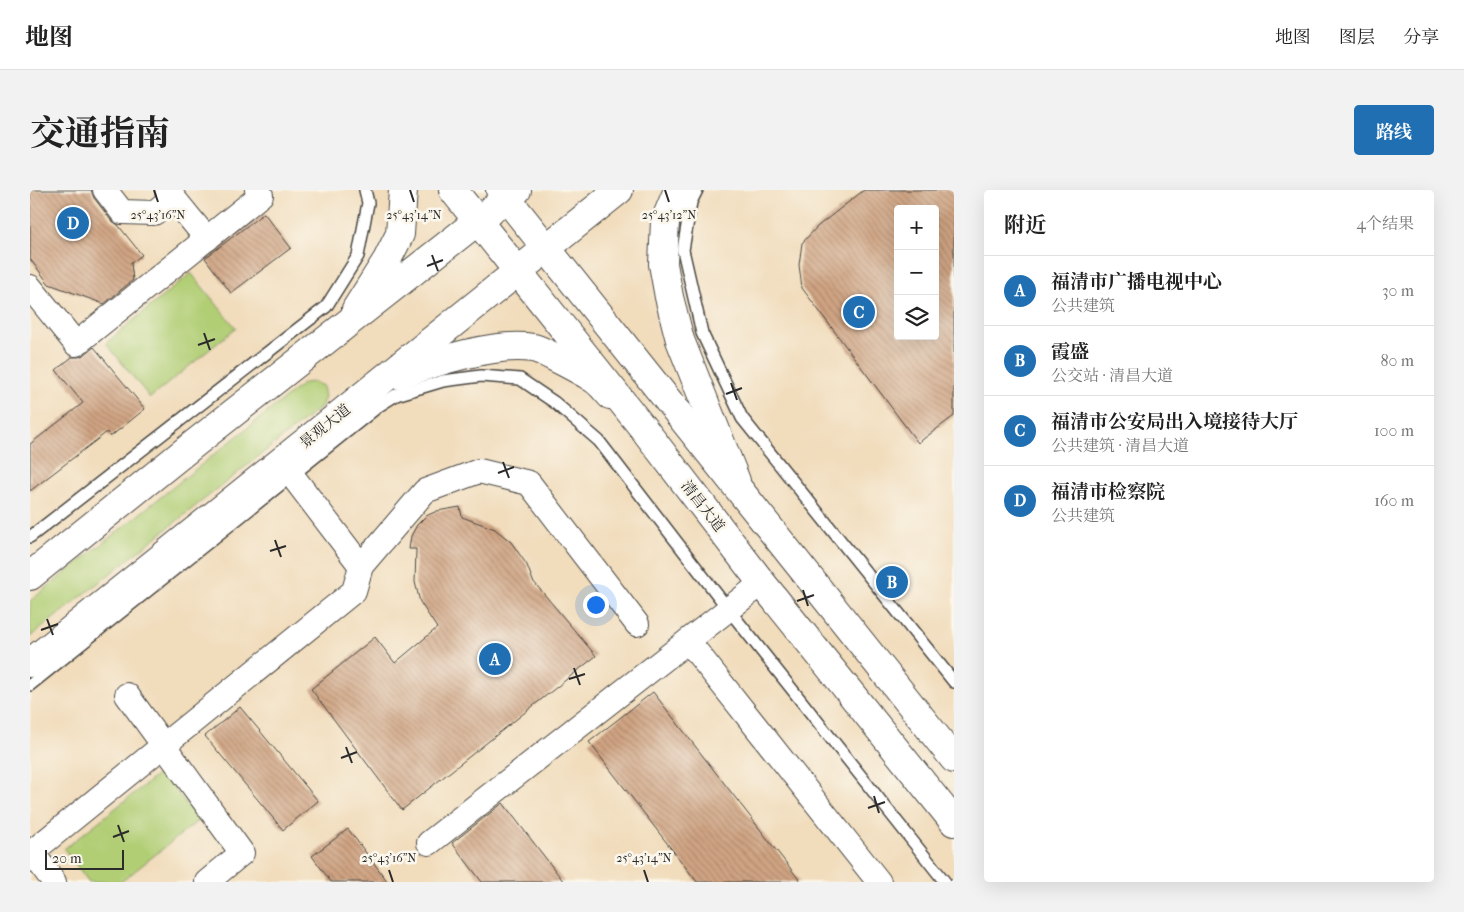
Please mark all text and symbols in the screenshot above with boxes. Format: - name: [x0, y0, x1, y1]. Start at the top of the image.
- text: 地图: [25, 23, 73, 51]
- text: 地图: [1275, 27, 1311, 48]
- text: 图层: [1339, 27, 1375, 48]
- text: 分享: [1403, 27, 1439, 48]
- button: 路线: [1354, 105, 1434, 155]
- text: 交通指南: [30, 113, 170, 154]
- pin: D: [57, 204, 89, 242]
- map controls: [894, 205, 939, 340]
- button: +: [894, 205, 939, 250]
- text: 25°43'16"N: [131, 208, 185, 222]
- text: 25°43'14"N: [386, 208, 442, 222]
- text: 25°43'12"N: [642, 208, 696, 222]
- text: 附近: [1004, 213, 1046, 237]
- text: 4个结果: [1357, 214, 1414, 233]
- button: −: [894, 250, 939, 295]
- text: 福清市广播电视中心: [1051, 271, 1222, 293]
- text: A: [1015, 281, 1025, 300]
- text: 30 m: [1382, 281, 1414, 300]
- pin: C: [843, 293, 875, 331]
- button: layers: [894, 295, 939, 340]
- text: 公共建筑: [1051, 296, 1115, 315]
- text: 霞盛: [1051, 341, 1089, 363]
- text: B: [1015, 351, 1025, 370]
- text: 80 m: [1380, 351, 1414, 370]
- text: 公交站 · 清昌大道: [1051, 366, 1173, 385]
- street label: 景观大道: [296, 400, 354, 452]
- text: 福清市公安局出入境接待大厅: [1051, 411, 1298, 433]
- text: C: [1015, 421, 1025, 440]
- text: 100 m: [1374, 421, 1414, 440]
- text: 公共建筑 · 清昌大道: [1051, 436, 1189, 455]
- street label: 清昌大道: [677, 477, 729, 535]
- text: 福清市检察院: [1051, 481, 1165, 503]
- text: D: [1014, 491, 1026, 510]
- text: 160 m: [1374, 491, 1414, 510]
- text: 公共建筑: [1051, 506, 1115, 525]
- pin: B: [876, 563, 908, 601]
- your location: [583, 592, 609, 618]
- pin: A: [479, 640, 511, 678]
- scale bar: [45, 847, 124, 870]
- text: 20 m: [52, 850, 82, 867]
- text: 25°43'16"N: [362, 851, 416, 865]
- text: 25°43'14"N: [616, 851, 672, 865]

